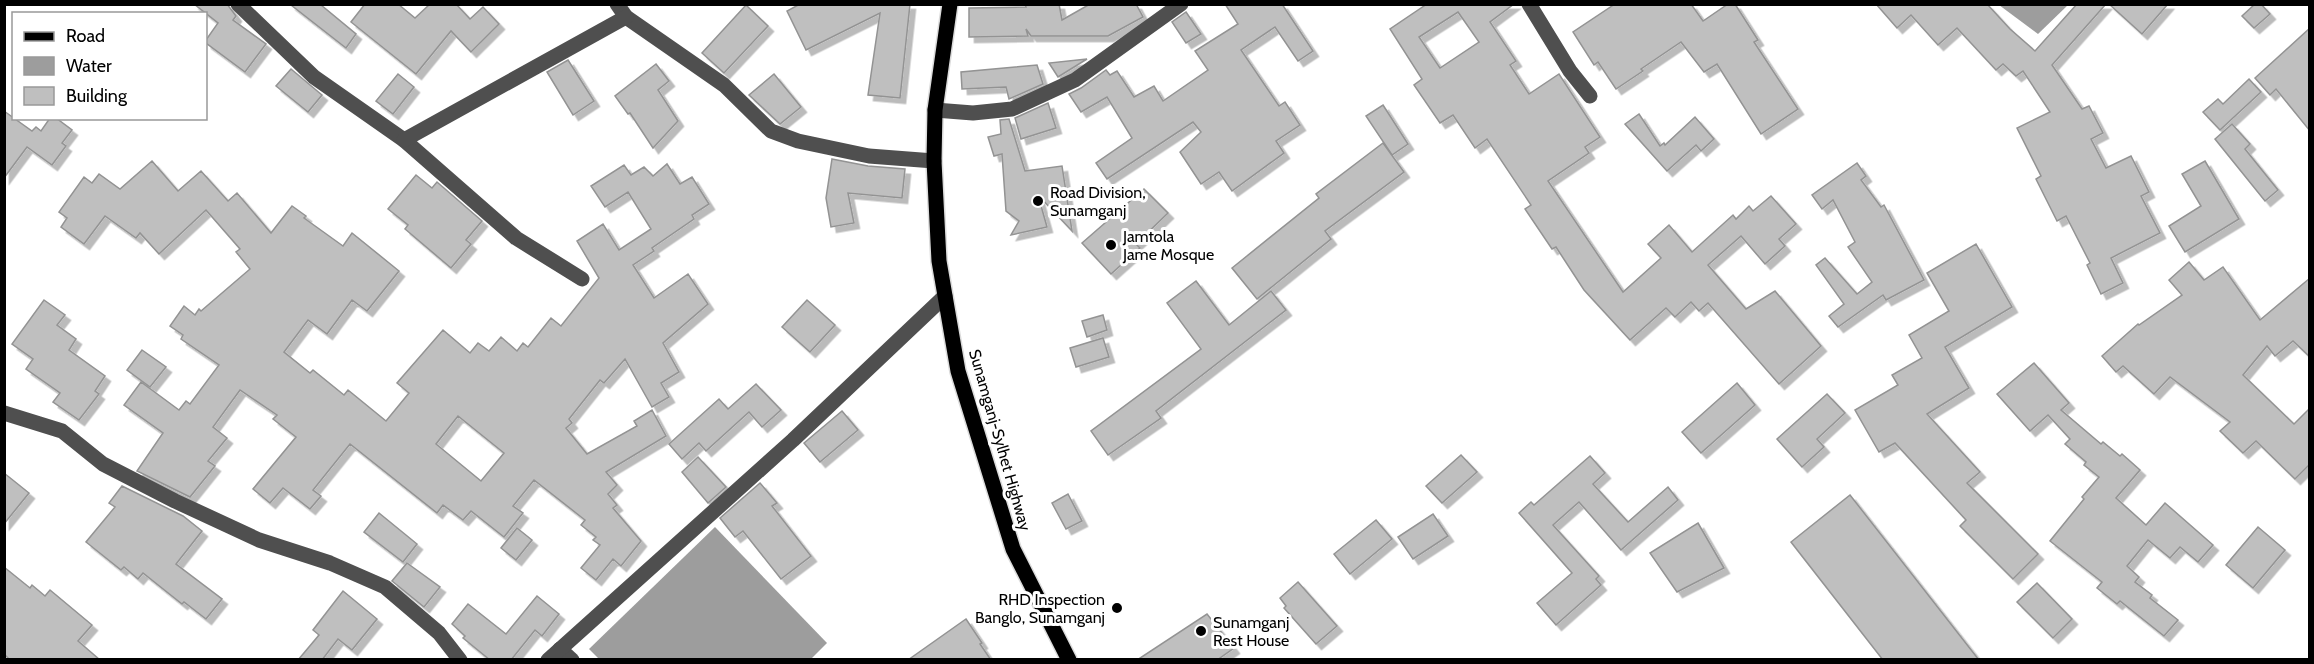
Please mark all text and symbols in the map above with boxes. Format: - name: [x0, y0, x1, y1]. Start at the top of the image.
- legend: [12, 12, 207, 120]
- text: Road: [66, 25, 105, 47]
- text: Water: [66, 55, 112, 77]
- text: Building: [66, 85, 128, 107]
- place label: Road Division, Sunamganj: [1050, 183, 1146, 220]
- marker: Road Division, Sunamganj: [1031, 194, 1045, 208]
- place label: Jamtola Jame Mosque: [1122, 227, 1214, 264]
- marker: Jamtola Jame Mosque: [1104, 238, 1118, 252]
- street label: Sunamganj-Sylhet Highway: [965, 347, 1035, 533]
- place label: RHD Inspection Banglo, Sunamganj: [975, 590, 1105, 627]
- marker: RHD Inspection Banglo, Sunamganj: [1110, 601, 1124, 615]
- place label: Sunamganj Rest House: [1213, 613, 1289, 650]
- marker: Sunamganj Rest House: [1194, 624, 1208, 638]

